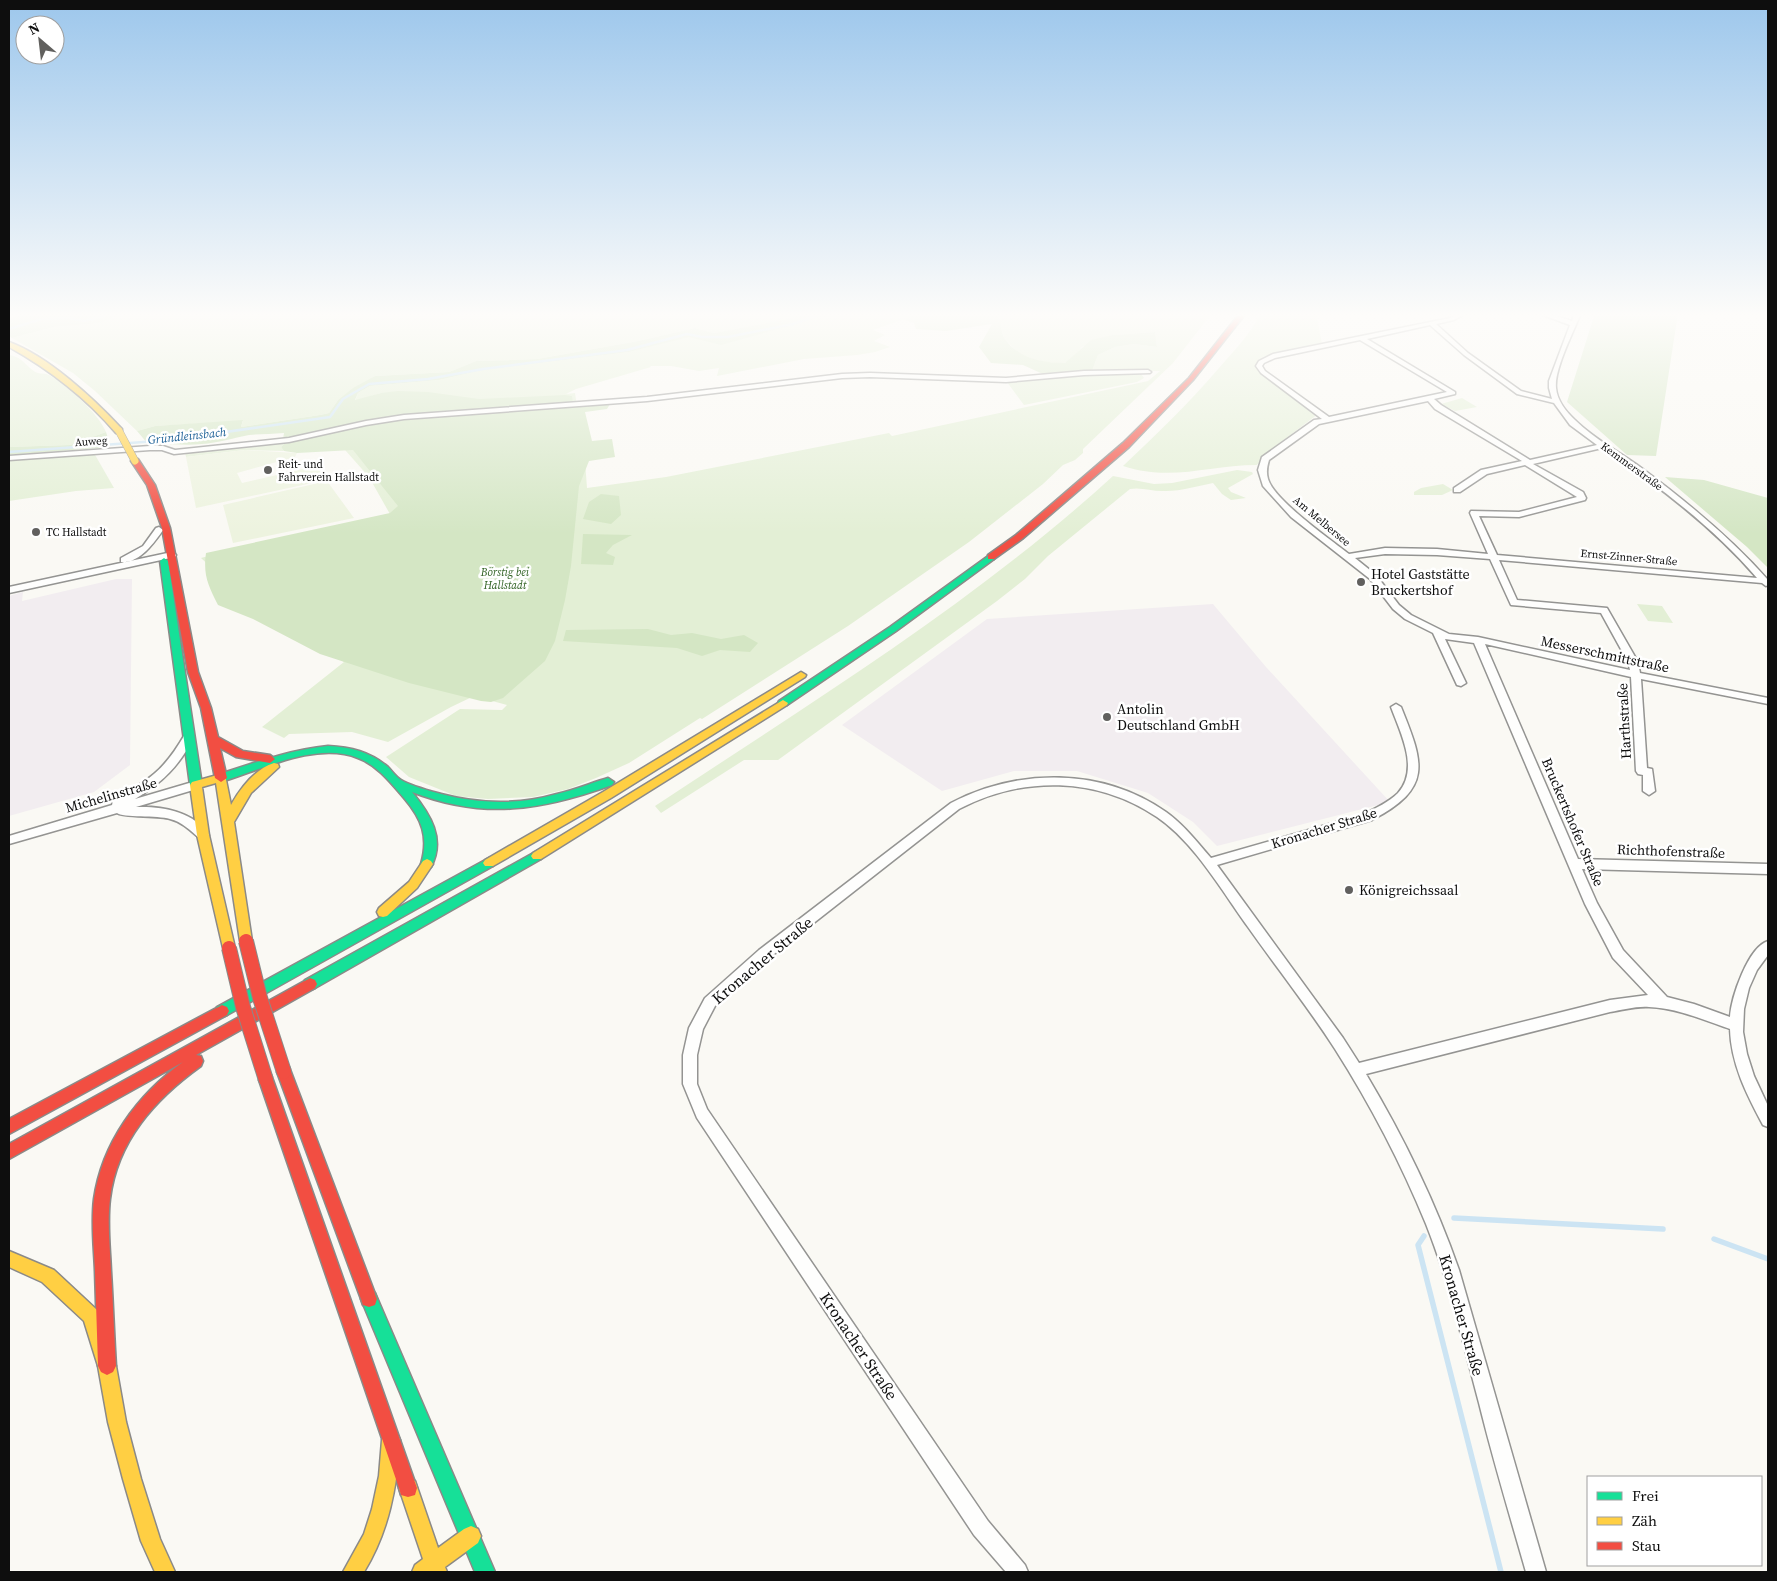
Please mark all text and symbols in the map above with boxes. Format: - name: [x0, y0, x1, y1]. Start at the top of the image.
- north arrow: [15, 15, 65, 65]
- text: N: [25, 17, 43, 40]
- water label: Gründleinsbach: [147, 424, 227, 448]
- street label: Auweg: [74, 433, 108, 450]
- street label: Kemmerstraße: [1598, 439, 1666, 494]
- place label: Reit- und Fahrverein Hallstadt: [278, 457, 379, 485]
- marker: Reit- und Fahrverein Hallstadt: [262, 464, 274, 476]
- street label: Am Melbersee: [1290, 493, 1354, 550]
- place label: TC Hallstadt: [46, 525, 107, 540]
- marker: TC Hallstadt: [30, 526, 42, 538]
- street label: Ernst-Zinner-Straße: [1580, 546, 1678, 569]
- place label: Hotel Gaststätte Bruckertshof: [1371, 564, 1470, 600]
- park label: Börstig bei Hallstadt: [480, 565, 530, 593]
- marker: Hotel Gaststätte Bruckertshof: [1355, 576, 1367, 588]
- street label: Messerschmittstraße: [1539, 631, 1671, 677]
- street label: Harthstraße: [1612, 683, 1636, 759]
- place label: Antolin Deutschland GmbH: [1117, 699, 1240, 735]
- marker: Antolin Deutschland GmbH: [1101, 711, 1113, 723]
- street label: Bruckertshofer Straße: [1537, 755, 1609, 889]
- street label: Michelinstraße: [63, 772, 159, 818]
- street label: Kronacher Straße: [1269, 802, 1379, 854]
- street label: Richthofenstraße: [1617, 839, 1725, 863]
- place label: Königreichssaal: [1359, 880, 1458, 900]
- marker: Königreichssaal: [1343, 884, 1355, 896]
- street label: Kronacher Straße: [707, 911, 817, 1009]
- street label: Kronacher Straße: [1434, 1252, 1490, 1378]
- street label: Kronacher Straße: [815, 1288, 903, 1404]
- legend: [1587, 1476, 1762, 1566]
- text: Frei: [1632, 1485, 1659, 1506]
- text: Zäh: [1632, 1510, 1657, 1531]
- text: Stau: [1632, 1535, 1661, 1556]

